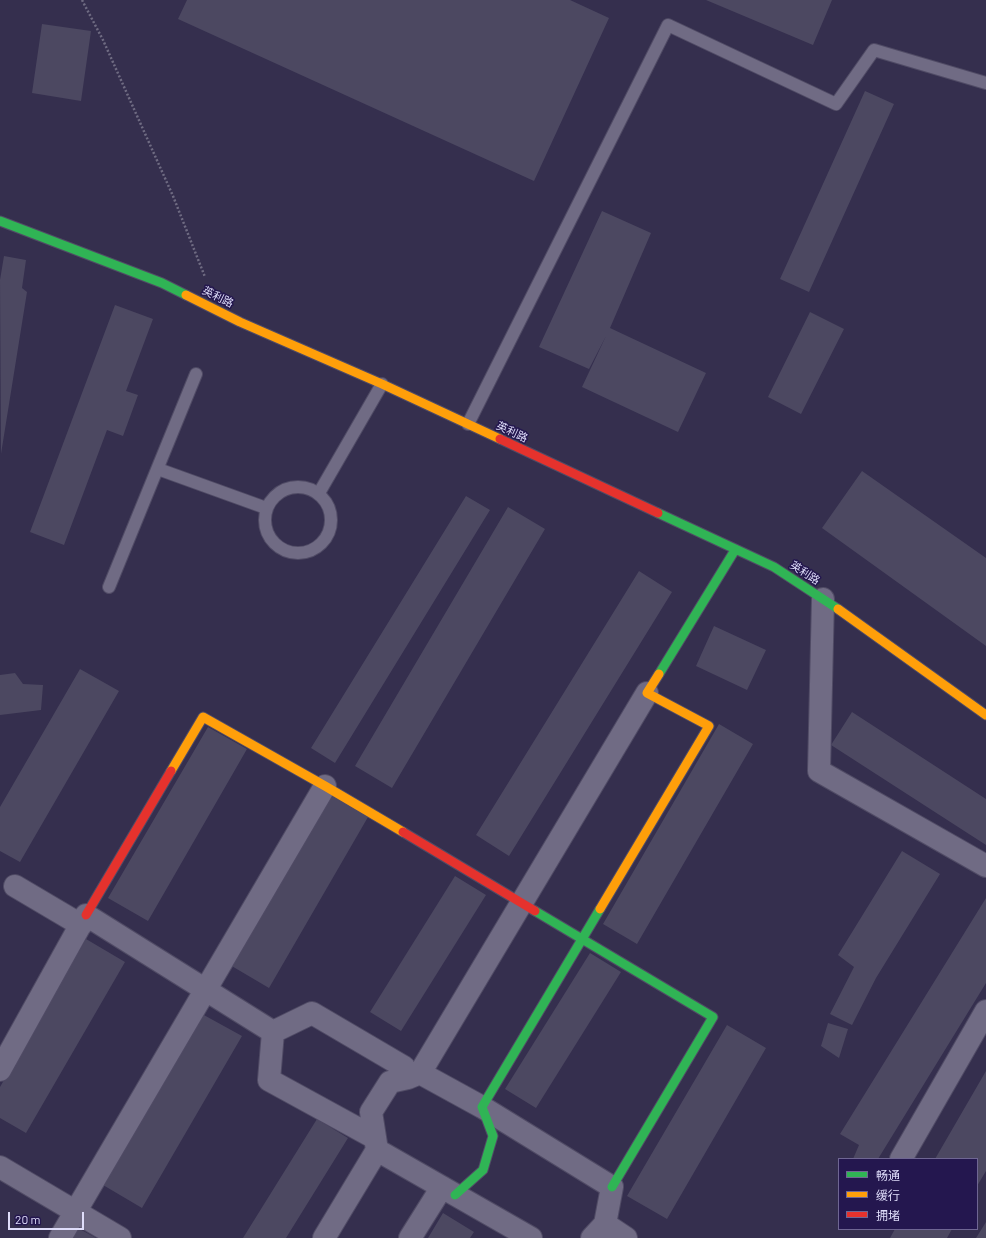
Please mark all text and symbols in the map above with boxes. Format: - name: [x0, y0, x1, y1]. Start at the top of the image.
- street label: 英利路: [200, 284, 236, 310]
- street label: 英利路: [494, 419, 530, 445]
- street label: 英利路: [788, 558, 822, 588]
- legend: [838, 1158, 978, 1230]
- text: 畅通: [876, 1168, 900, 1182]
- text: 缓行: [876, 1188, 900, 1202]
- scale bar: [10, 1204, 86, 1230]
- text: 拥堵: [876, 1208, 900, 1222]
- text: 20 m: [15, 1212, 41, 1226]

